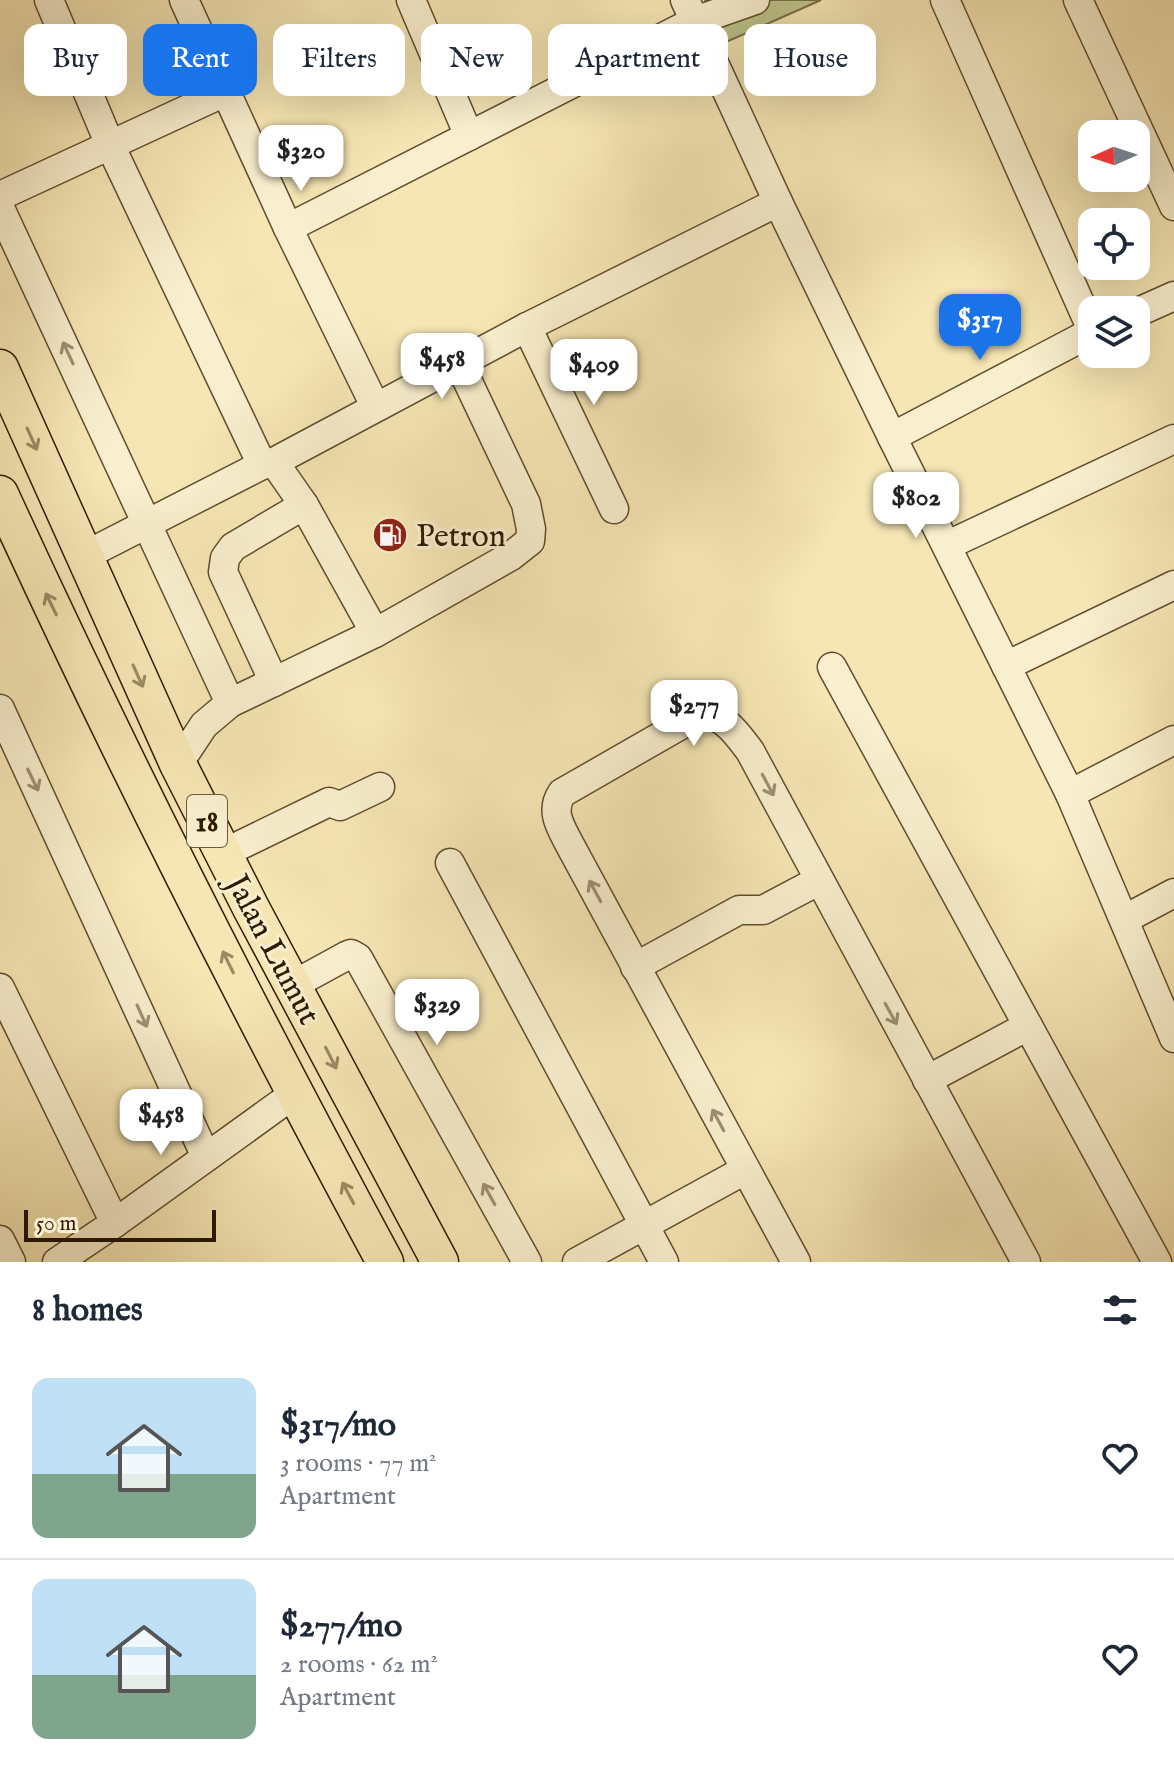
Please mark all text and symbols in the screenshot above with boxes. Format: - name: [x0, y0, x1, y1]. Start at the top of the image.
- chip: Buy: [24, 24, 127, 96]
- chip: Rent: [143, 24, 257, 96]
- chip: Filters: [273, 24, 405, 96]
- chip: New: [421, 24, 532, 96]
- chip: Apartment: [548, 24, 728, 96]
- chip: House: [744, 24, 876, 96]
- north arrow: [1078, 120, 1150, 192]
- map controls: [1078, 120, 1150, 368]
- pin: $320: [254, 125, 348, 193]
- text: $320: [276, 134, 326, 167]
- button: locate: [1078, 208, 1150, 280]
- pin: $317: [933, 294, 1027, 362]
- button: layers: [1078, 296, 1150, 368]
- text: $317: [957, 303, 1003, 336]
- pin: $458: [395, 333, 489, 401]
- pin: $409: [547, 339, 641, 407]
- one-way arrow: [60, 341, 75, 365]
- text: $458: [419, 342, 465, 375]
- text: $409: [568, 348, 620, 381]
- one-way arrow: [25, 426, 40, 450]
- pin: $802: [869, 472, 963, 540]
- text: $802: [891, 481, 941, 514]
- fuel station icon: Petron: [371, 516, 409, 554]
- place label: Petron: [416, 517, 506, 558]
- one-way arrow: [43, 592, 58, 616]
- one-way arrow: [131, 663, 146, 688]
- pin: $277: [647, 680, 741, 748]
- text: $277: [669, 689, 719, 722]
- one-way arrow: [26, 767, 42, 791]
- one-way arrow: [761, 772, 776, 796]
- road number: 18: [187, 795, 227, 847]
- street label: Jalan Lumut: [214, 865, 328, 1032]
- one-way arrow: [586, 880, 602, 904]
- one-way arrow: [220, 951, 235, 975]
- pin: $329: [390, 979, 484, 1047]
- text: $329: [413, 988, 461, 1021]
- one-way arrow: [883, 1002, 899, 1025]
- one-way arrow: [135, 1003, 150, 1028]
- one-way arrow: [324, 1045, 340, 1069]
- pin: $458: [114, 1089, 208, 1157]
- text: $458: [138, 1098, 184, 1131]
- one-way arrow: [710, 1109, 726, 1132]
- one-way arrow: [339, 1182, 355, 1206]
- one-way arrow: [481, 1183, 497, 1206]
- scale bar: [24, 1206, 216, 1242]
- text: 50 m: [36, 1210, 77, 1238]
- icon: filters: [1098, 1288, 1142, 1332]
- text: 8 homes: [32, 1289, 143, 1332]
- text: $317/mo: [280, 1404, 396, 1447]
- icon: home: [96, 1410, 192, 1506]
- icon: heart: [1098, 1436, 1142, 1480]
- text: 3 rooms · 77 m²: [280, 1447, 437, 1480]
- text: Apartment: [280, 1480, 396, 1513]
- text: $277/mo: [280, 1605, 402, 1648]
- icon: home: [96, 1611, 192, 1707]
- icon: heart: [1098, 1637, 1142, 1681]
- text: 2 rooms · 62 m²: [280, 1648, 438, 1681]
- text: Apartment: [280, 1681, 396, 1714]

